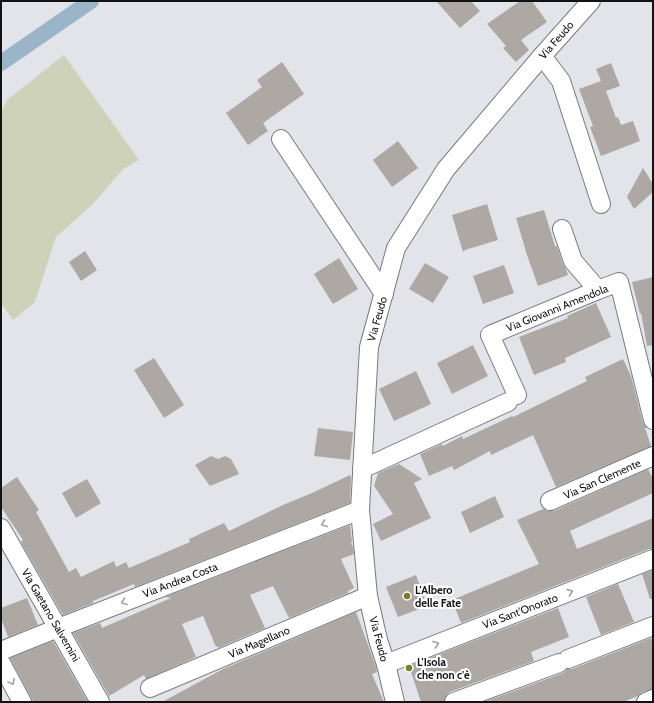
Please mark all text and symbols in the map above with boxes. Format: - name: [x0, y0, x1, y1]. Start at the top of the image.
- street label: Via Feudo: [536, 18, 576, 62]
- street label: Via Giovanni Amendola: [504, 281, 611, 335]
- street label: Via Feudo: [364, 295, 390, 343]
- street label: Via San Clemente: [561, 456, 643, 502]
- one-way arrow: [320, 520, 327, 528]
- street label: Via Andrea Costa: [140, 559, 220, 601]
- street label: Via Gaetano Salvemini: [19, 566, 83, 664]
- place label: L'Albero delle Fate: [415, 583, 461, 610]
- one-way arrow: [566, 588, 573, 596]
- street label: Via Sant'Onorato: [480, 590, 560, 632]
- marker: L'Albero delle Fate: [402, 591, 412, 601]
- one-way arrow: [121, 597, 128, 605]
- street label: Via Feudo: [366, 615, 392, 663]
- street label: Via Magellano: [226, 623, 292, 661]
- one-way arrow: [432, 641, 439, 649]
- place label: L'Isola che non c'è: [417, 655, 470, 682]
- marker: L'Isola che non c'è: [404, 663, 414, 673]
- one-way arrow: [7, 678, 14, 685]

